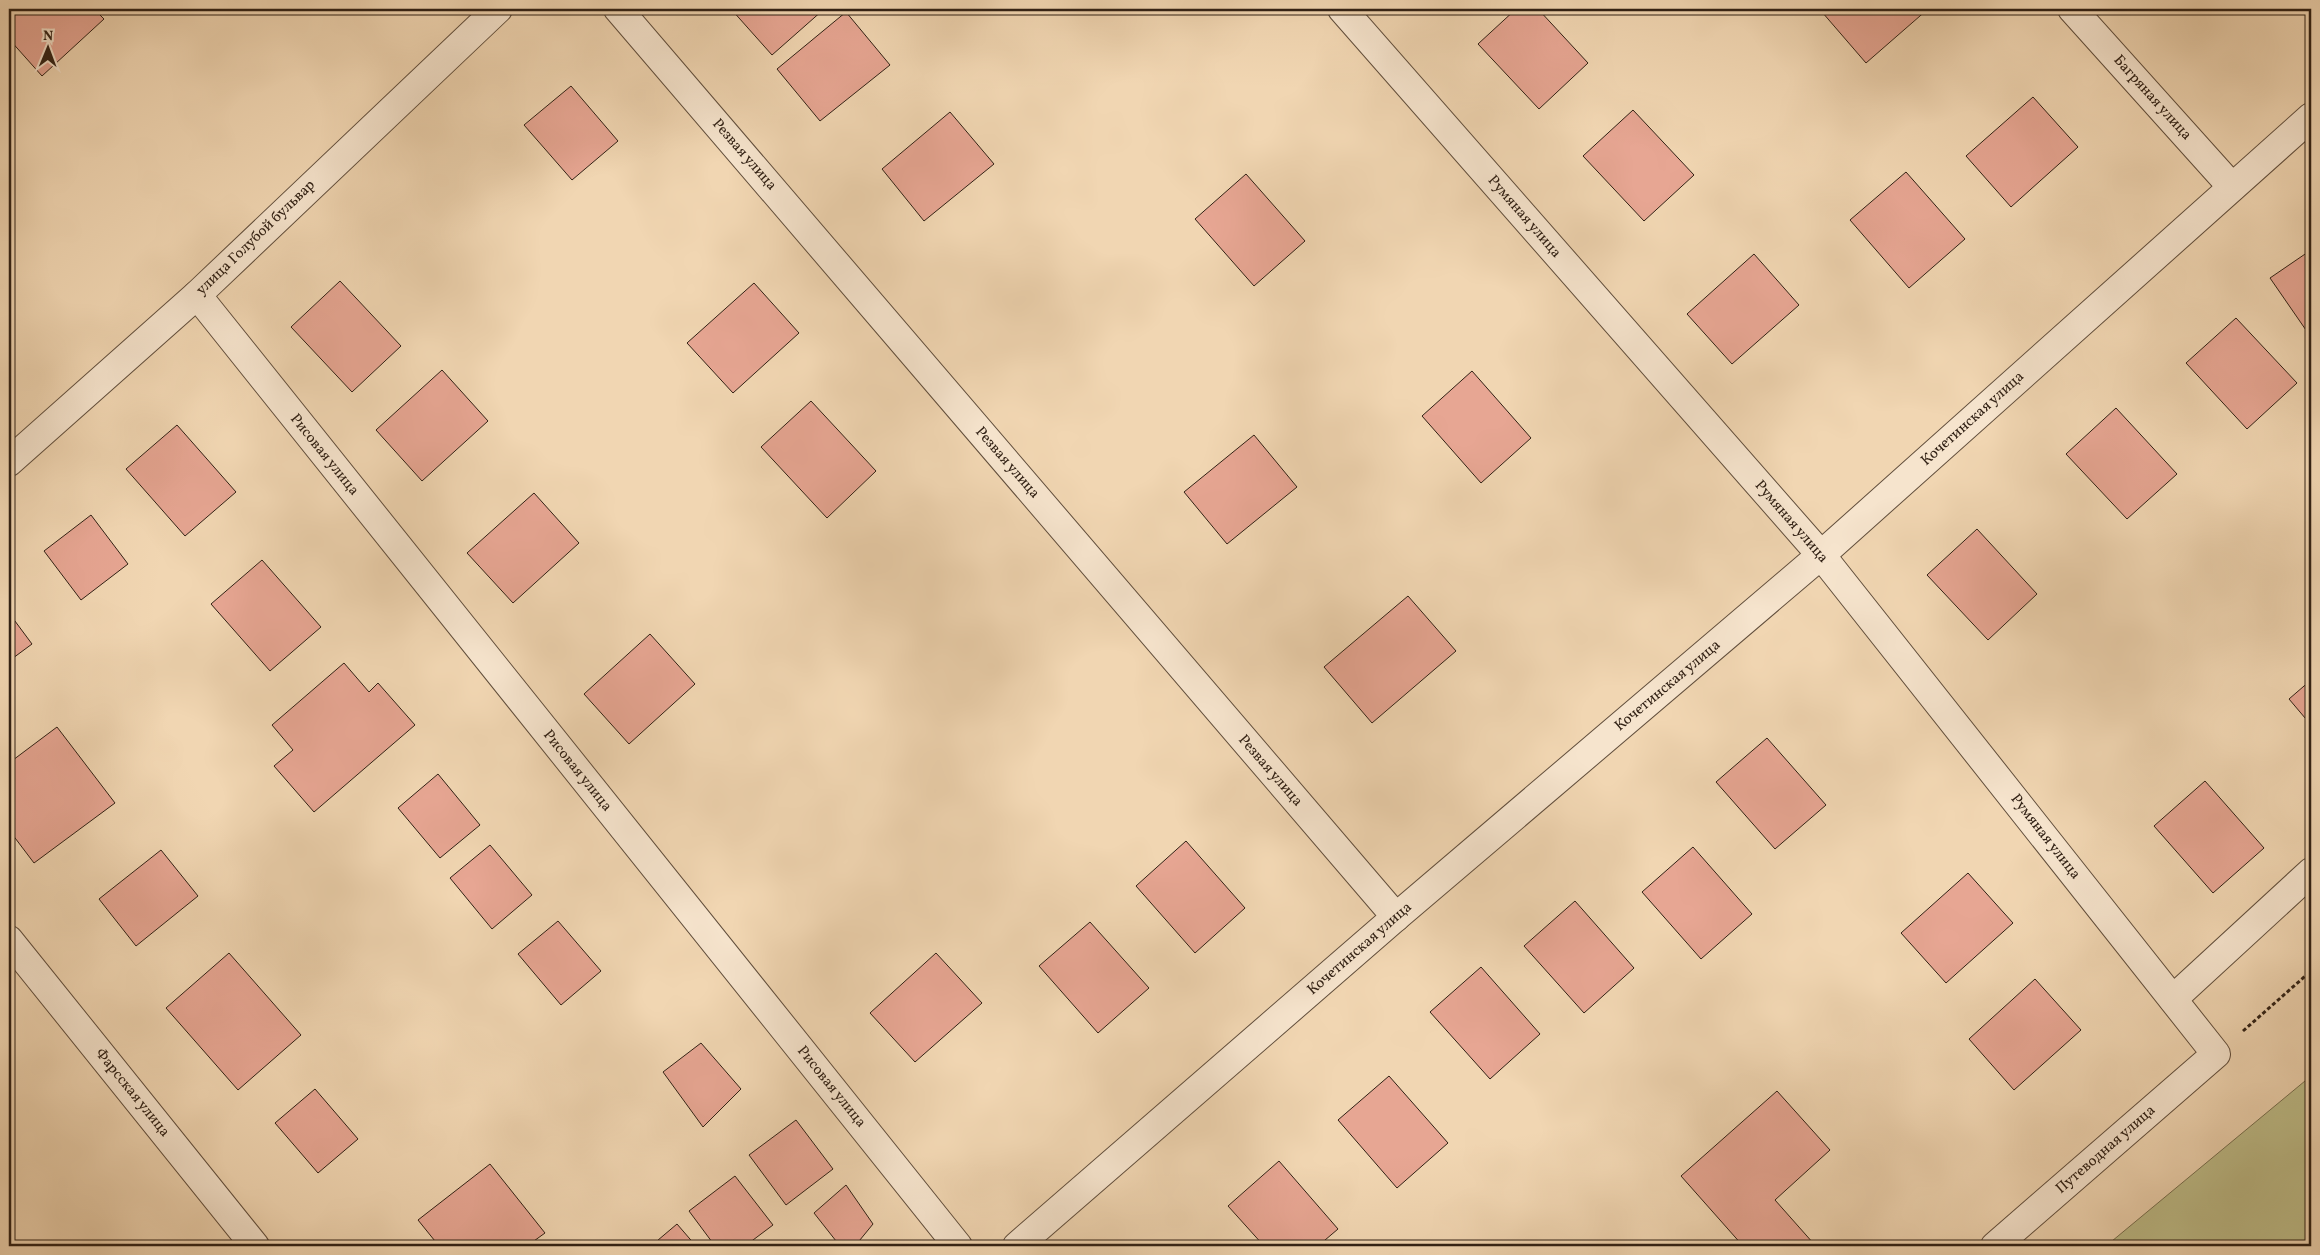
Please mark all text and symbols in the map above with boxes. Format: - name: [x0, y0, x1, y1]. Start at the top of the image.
- north arrow: [22, 22, 72, 72]
- text: N: [43, 27, 53, 46]
- street label: Багряная улица: [2108, 51, 2196, 145]
- street label: Резвая улица: [707, 114, 781, 196]
- street label: Румяная улица: [1482, 171, 1566, 263]
- street label: улица Голубой бульвар: [192, 175, 320, 301]
- street label: Кочетинская улица: [1917, 367, 2029, 471]
- street label: Рисовая улица: [284, 410, 364, 500]
- street label: Резвая улица: [970, 422, 1044, 504]
- street label: Румяная улица: [1749, 476, 1833, 568]
- street label: Кочетинская улица: [1610, 635, 1726, 737]
- street label: Рисовая улица: [537, 726, 617, 816]
- street label: Резвая улица: [1233, 730, 1307, 812]
- street label: Румяная улица: [2005, 790, 2085, 884]
- street label: Кочетинская улица: [1303, 898, 1417, 1000]
- street label: Рисовая улица: [791, 1042, 871, 1132]
- street label: Фарсская улица: [90, 1044, 174, 1142]
- street label: Путеводная улица: [2051, 1101, 2161, 1199]

